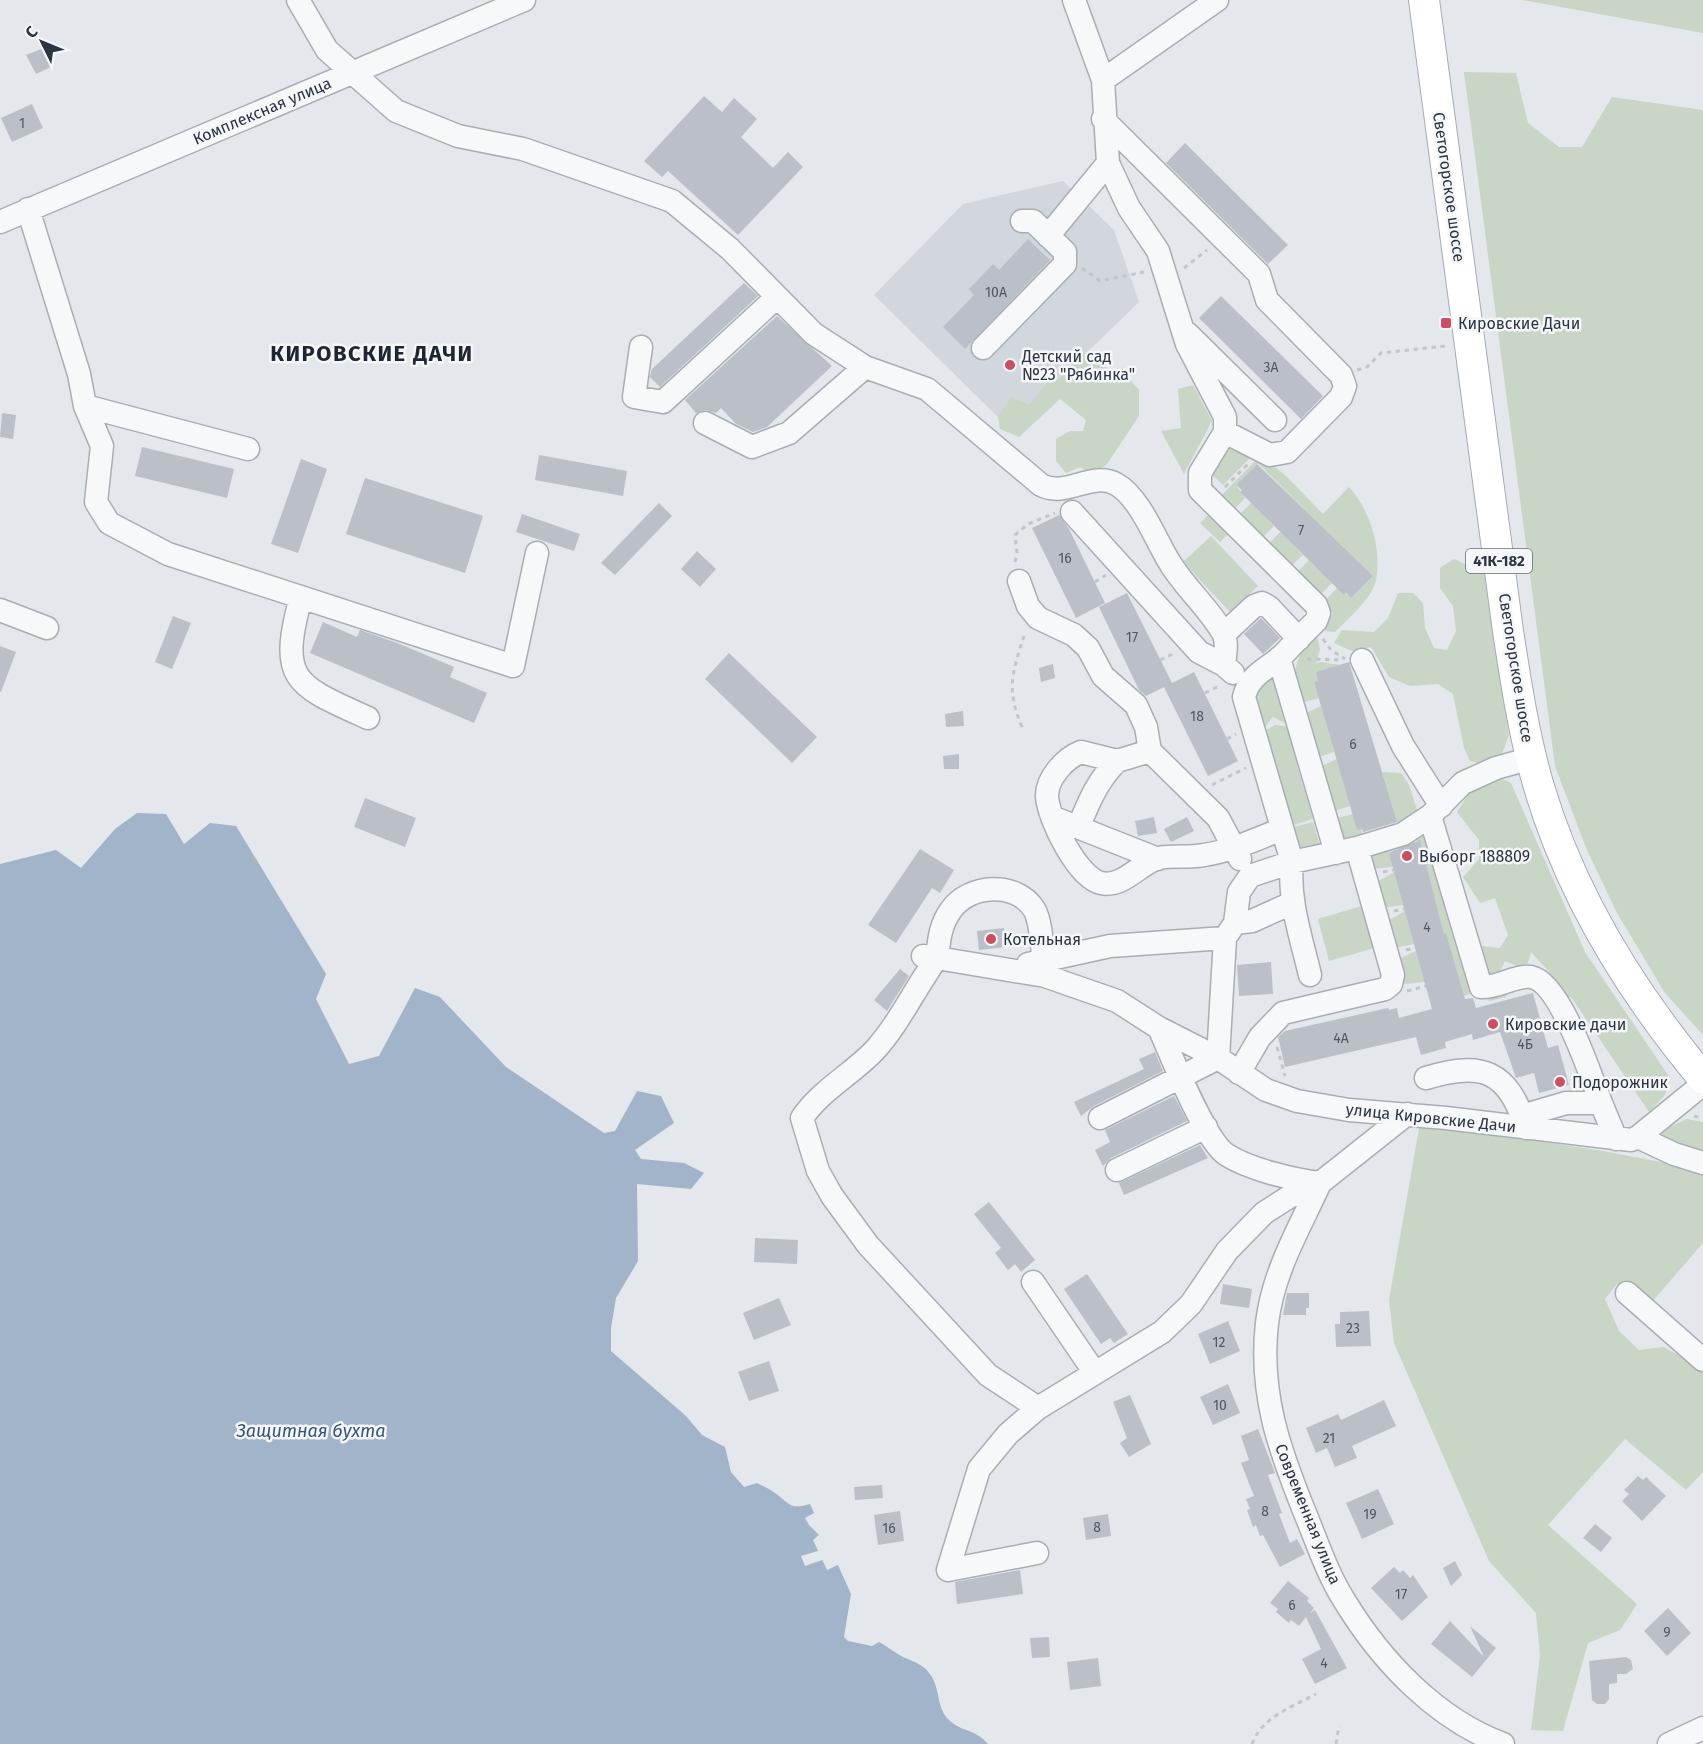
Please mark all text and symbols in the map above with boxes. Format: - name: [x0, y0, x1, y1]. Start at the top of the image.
- north arrow: [12, 12, 72, 72]
- text: С: [21, 22, 42, 42]
- street label: Комплексная улица: [190, 73, 334, 149]
- street label: Светогорское шоссе: [1429, 111, 1469, 263]
- house number: 1: [19, 115, 25, 132]
- house number: 10А: [985, 284, 1007, 301]
- place label: Кировские Дачи: [1458, 314, 1580, 333]
- marker: Кировские Дачи: [1439, 316, 1453, 330]
- district label: КИРОВСКИЕ ДАЧИ: [270, 340, 474, 367]
- place label: Детский сад №23 "Рябинка": [1021, 347, 1135, 384]
- marker: Детский сад №23 "Рябинка": [1003, 358, 1017, 372]
- house number: 3А: [1263, 359, 1279, 376]
- house number: 7: [1298, 522, 1304, 539]
- road number: 41К-182: [1466, 549, 1532, 573]
- house number: 16: [1058, 550, 1072, 567]
- street label: Светогорское шоссе: [1495, 592, 1537, 744]
- house number: 17: [1126, 629, 1138, 646]
- house number: 18: [1190, 708, 1204, 725]
- house number: 6: [1349, 736, 1357, 753]
- place label: Выборг 188809: [1419, 847, 1530, 866]
- marker: Выборг 188809: [1400, 849, 1414, 863]
- house number: 4: [1423, 919, 1431, 936]
- place label: Котельная: [1003, 930, 1081, 949]
- marker: Котельная: [984, 932, 998, 946]
- place label: Кировские дачи: [1505, 1015, 1626, 1034]
- marker: Кировские дачи: [1486, 1017, 1500, 1031]
- house number: 4А: [1333, 1030, 1349, 1047]
- house number: 4Б: [1517, 1036, 1533, 1053]
- place label: Подорожник: [1572, 1073, 1669, 1092]
- marker: Подорожник: [1553, 1075, 1567, 1089]
- street label: улица Кировские Дачи: [1345, 1100, 1517, 1136]
- house number: 23: [1346, 1320, 1360, 1337]
- house number: 12: [1213, 1334, 1226, 1351]
- house number: 10: [1213, 1397, 1227, 1414]
- water label: Защитная бухта: [235, 1420, 386, 1442]
- house number: 21: [1323, 1430, 1335, 1447]
- street label: Современная улица: [1271, 1441, 1345, 1587]
- house number: 8: [1261, 1503, 1269, 1520]
- house number: 19: [1363, 1506, 1377, 1523]
- house number: 8: [1093, 1519, 1101, 1536]
- house number: 16: [882, 1520, 896, 1537]
- house number: 17: [1395, 1586, 1407, 1603]
- house number: 6: [1288, 1597, 1296, 1614]
- house number: 9: [1663, 1624, 1671, 1641]
- house number: 4: [1320, 1655, 1328, 1672]

